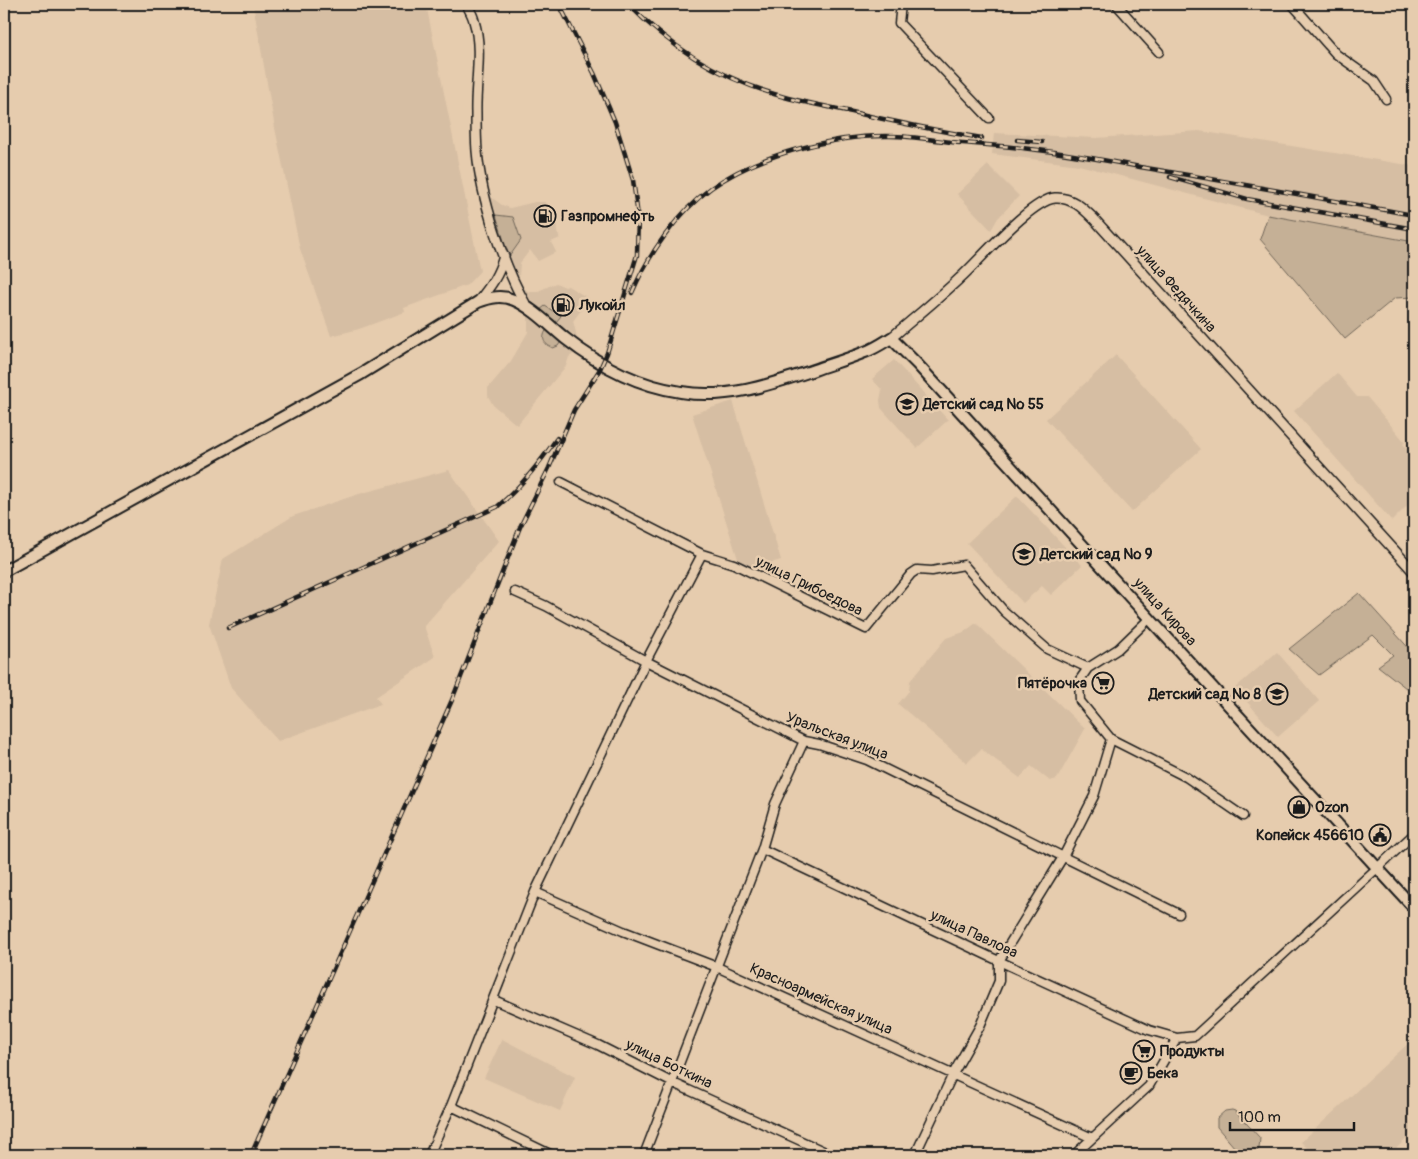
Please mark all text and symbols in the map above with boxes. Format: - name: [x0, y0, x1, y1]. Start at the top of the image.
- fuel station icon: Газпромнефть: [533, 204, 557, 228]
- place label: Газпромнефть: [561, 207, 655, 226]
- street label: улица Федячкина: [1131, 241, 1220, 336]
- fuel station icon: Лукойл: [551, 293, 575, 317]
- place label: Лукойл: [578, 296, 625, 315]
- school or university icon: Детский сад № 55: [895, 392, 919, 416]
- place label: Детский сад № 55: [922, 395, 1044, 414]
- school or university icon: Детский сад № 9: [1012, 542, 1036, 566]
- place label: Детский сад № 9: [1039, 545, 1153, 564]
- street label: улица Грибоедова: [751, 551, 866, 620]
- street label: улица Кирова: [1129, 573, 1201, 650]
- supermarket icon: Пятёрочка: [1091, 671, 1115, 695]
- place label: Пятёрочка: [1018, 674, 1087, 693]
- school or university icon: Детский сад № 8: [1265, 682, 1289, 706]
- place label: Детский сад № 8: [1148, 685, 1261, 704]
- street label: Уральская улица: [783, 708, 891, 764]
- shop icon: Ozon: [1287, 795, 1311, 819]
- place label: Ozon: [1315, 798, 1349, 817]
- public building icon: Копейск 456610: [1368, 823, 1392, 847]
- place label: Копейск 456610: [1256, 826, 1364, 845]
- street label: улица Павлова: [926, 905, 1021, 963]
- street label: Красноармейская улица: [747, 959, 895, 1039]
- street label: улица Боткина: [622, 1034, 715, 1093]
- supermarket icon: Продукты: [1132, 1039, 1156, 1063]
- place label: Продукты: [1160, 1042, 1225, 1061]
- cafe icon: Бека: [1119, 1061, 1143, 1085]
- place label: Бека: [1147, 1064, 1178, 1083]
- scale bar: [1230, 1099, 1354, 1131]
- text: 100 m: [1238, 1108, 1281, 1127]

